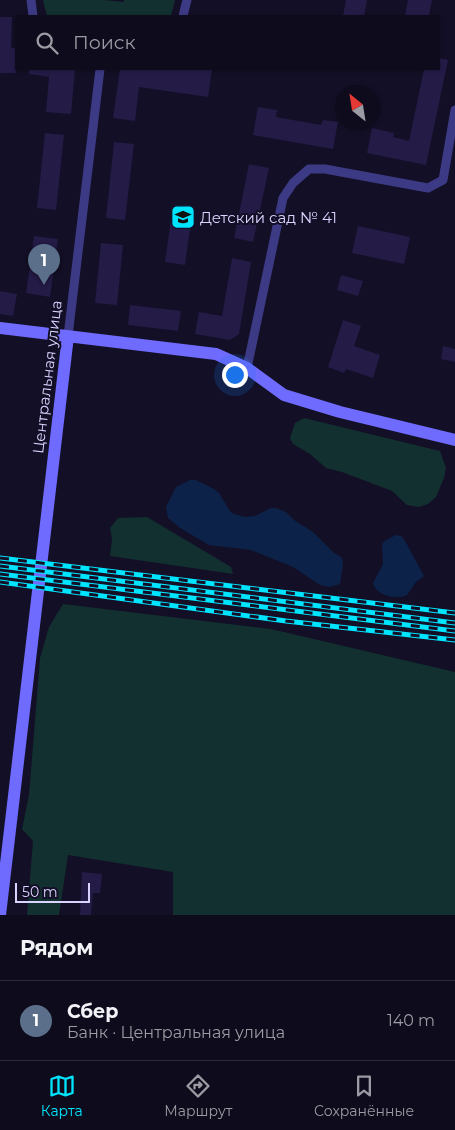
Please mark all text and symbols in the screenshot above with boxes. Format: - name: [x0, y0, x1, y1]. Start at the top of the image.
- search box: [15, 15, 440, 70]
- icon: search: [33, 29, 61, 57]
- text: Поиск: [73, 31, 136, 54]
- north arrow: [335, 85, 380, 130]
- school or university icon: Детский сад № 41: [170, 204, 196, 230]
- place label: Детский сад № 41: [200, 208, 337, 227]
- pin: 1: [28, 244, 60, 285]
- street label: Центральная улица: [28, 299, 66, 455]
- your location: [222, 362, 248, 388]
- scale bar: [15, 880, 90, 903]
- text: 50 m: [22, 883, 58, 901]
- text: Рядом: [20, 935, 93, 960]
- text: Сбер: [67, 1000, 118, 1023]
- text: 1: [33, 1011, 39, 1030]
- text: 140 m: [387, 1011, 435, 1030]
- text: Банк · Центральная улица: [67, 1023, 285, 1042]
- tab: Карта: [41, 1072, 83, 1120]
- tab: Маршрут: [164, 1072, 232, 1120]
- tab: Сохранённые: [314, 1072, 414, 1120]

